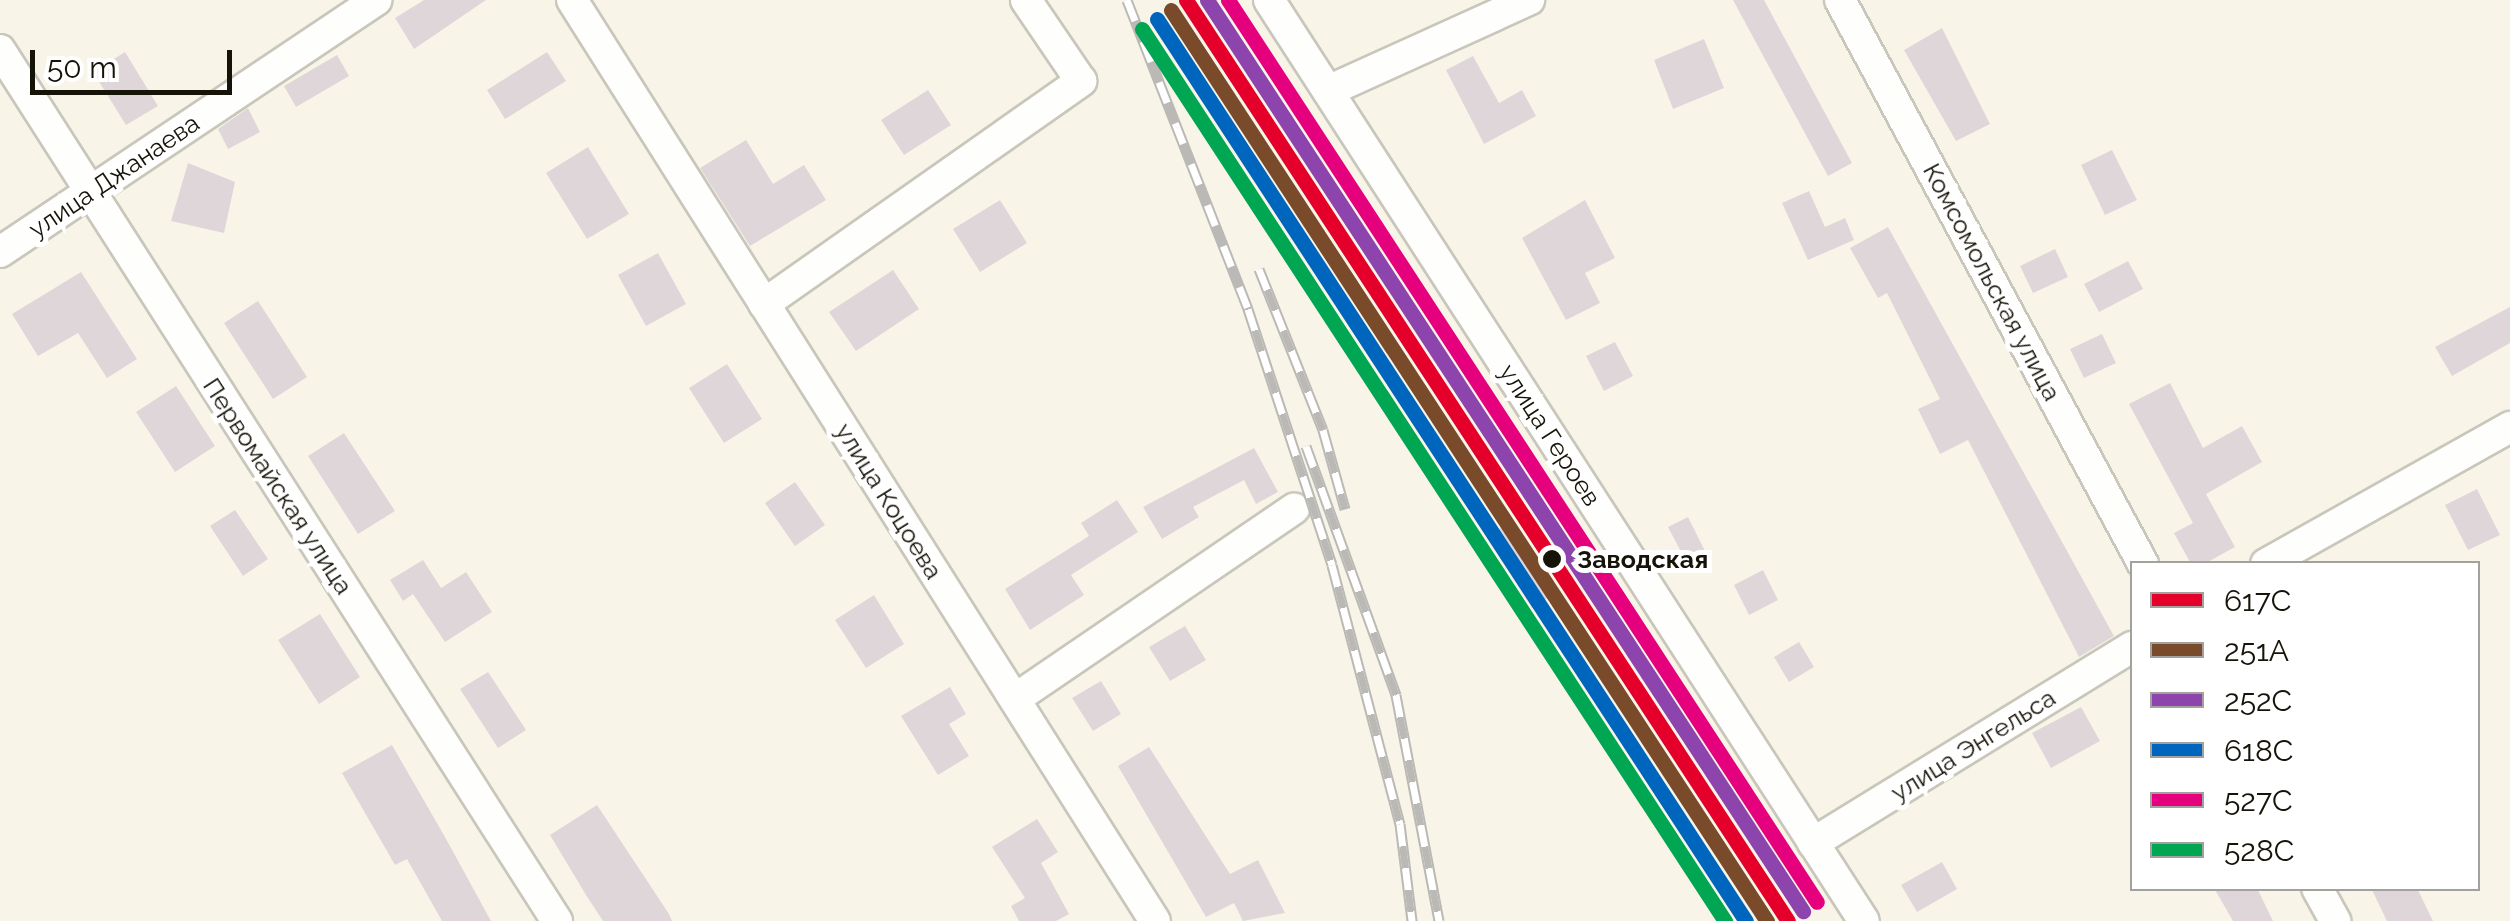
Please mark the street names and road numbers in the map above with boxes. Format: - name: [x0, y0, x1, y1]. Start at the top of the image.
- street label: улица Джанаева: [23, 108, 205, 244]
- street label: Комсомольская улица: [1917, 158, 2067, 406]
- street label: улица Героев: [1493, 358, 1607, 512]
- street label: Первомайская улица: [197, 372, 359, 600]
- street label: улица Коцоева: [829, 418, 949, 584]
- street label: улица Энгельса: [1885, 682, 2061, 808]

